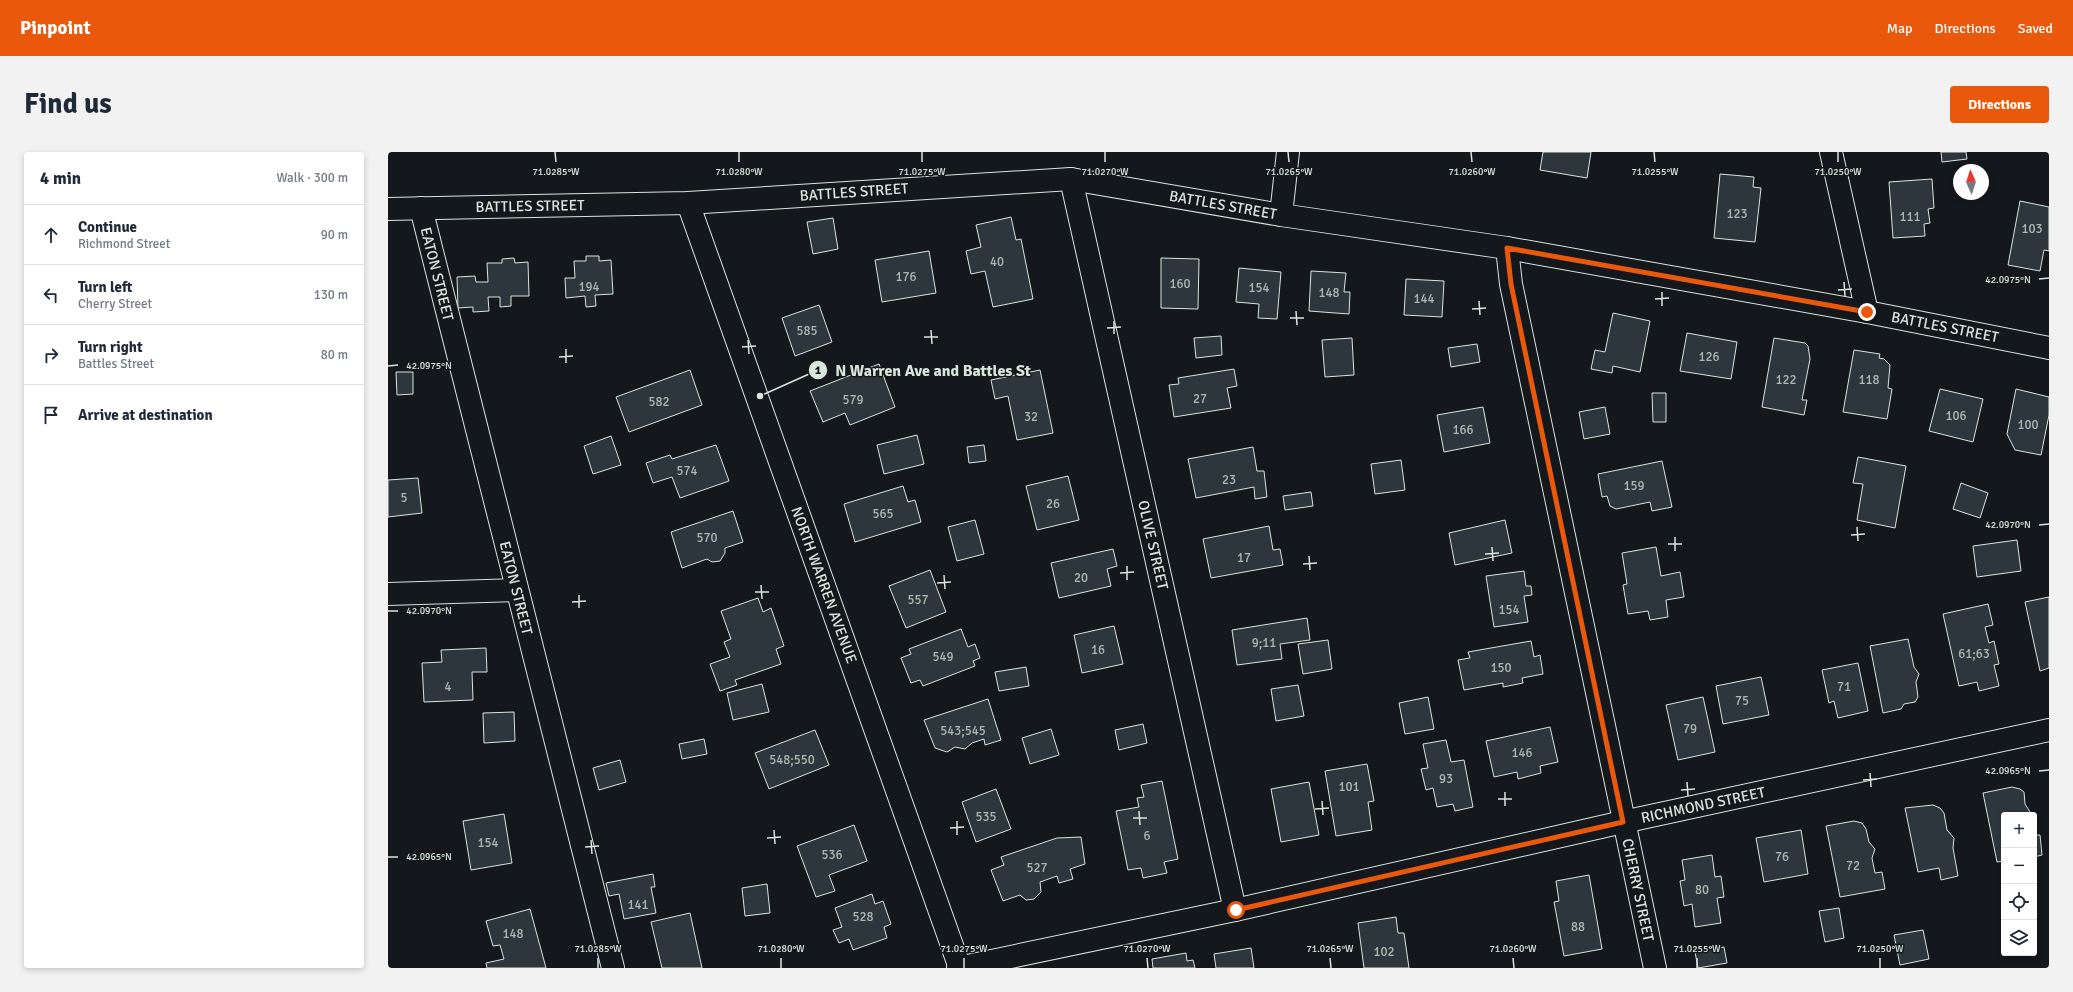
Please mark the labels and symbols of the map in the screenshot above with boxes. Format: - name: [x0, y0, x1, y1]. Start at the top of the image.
- north arrow: [1953, 164, 1989, 200]
- text: 71.0285°W: [532, 166, 580, 178]
- text: 71.0280°W: [715, 166, 763, 178]
- text: 71.0275°W: [898, 166, 946, 178]
- text: 71.0270°W: [1081, 166, 1129, 178]
- text: 71.0265°W: [1265, 166, 1313, 178]
- text: 71.0260°W: [1448, 166, 1496, 178]
- text: 71.0255°W: [1631, 166, 1679, 178]
- text: 71.0250°W: [1814, 166, 1862, 178]
- street label: BATTLES STREET: [799, 179, 910, 205]
- street label: BATTLES STREET: [1168, 187, 1279, 223]
- street label: BATTLES STREET: [475, 196, 585, 216]
- house number: 123: [1726, 206, 1748, 222]
- house number: 111: [1899, 209, 1921, 225]
- house number: 103: [2021, 221, 2043, 237]
- street label: EATON STREET: [417, 225, 457, 323]
- house number: 40: [990, 254, 1004, 270]
- house number: 176: [895, 269, 917, 285]
- text: 42.0975°N: [1985, 274, 2031, 286]
- house number: 160: [1169, 276, 1191, 292]
- house number: 194: [578, 279, 600, 295]
- house number: 154: [1248, 280, 1270, 296]
- house number: 148: [1318, 285, 1340, 301]
- house number: 144: [1413, 291, 1435, 307]
- route end: [1858, 303, 1876, 321]
- street label: BATTLES STREET: [1890, 308, 2001, 346]
- house number: 585: [796, 323, 818, 339]
- house number: 126: [1698, 349, 1720, 365]
- callout: N Warren Ave and Battles St: [808, 356, 1039, 384]
- text: 42.0975°N: [406, 360, 452, 372]
- text: N Warren Ave and Battles St: [835, 361, 1031, 381]
- text: 1: [815, 363, 822, 378]
- house number: 122: [1775, 372, 1797, 388]
- house number: 118: [1858, 372, 1880, 388]
- house number: 27: [1193, 391, 1207, 407]
- house number: 579: [842, 392, 864, 408]
- house number: 582: [648, 394, 670, 410]
- house number: 106: [1945, 408, 1967, 424]
- house number: 32: [1024, 409, 1038, 425]
- house number: 100: [2017, 417, 2039, 433]
- house number: 166: [1452, 422, 1474, 438]
- house number: 574: [676, 463, 698, 479]
- house number: 23: [1222, 472, 1236, 488]
- house number: 159: [1623, 478, 1645, 494]
- house number: 5: [400, 490, 408, 506]
- house number: 26: [1046, 496, 1060, 512]
- street label: OLIVE STREET: [1134, 499, 1172, 592]
- street label: NORTH WARREN AVENUE: [787, 504, 861, 666]
- house number: 565: [872, 506, 894, 522]
- text: 42.0970°N: [1985, 519, 2031, 531]
- house number: 570: [696, 530, 718, 546]
- street label: EATON STREET: [496, 539, 536, 637]
- house number: 17: [1237, 550, 1251, 566]
- house number: 20: [1074, 570, 1088, 586]
- house number: 557: [907, 592, 929, 608]
- house number: 154: [1498, 602, 1520, 618]
- text: 42.0970°N: [406, 605, 452, 617]
- house number: 9;11: [1252, 635, 1276, 651]
- house number: 16: [1091, 642, 1105, 658]
- house number: 61;63: [1958, 646, 1990, 662]
- house number: 549: [932, 649, 954, 665]
- house number: 150: [1490, 660, 1512, 676]
- house number: 4: [444, 679, 452, 695]
- house number: 71: [1837, 679, 1851, 695]
- house number: 75: [1735, 693, 1749, 709]
- house number: 79: [1683, 721, 1697, 737]
- house number: 543;545: [940, 723, 986, 739]
- house number: 146: [1511, 745, 1533, 761]
- house number: 548;550: [769, 752, 815, 768]
- text: 42.0965°N: [1985, 765, 2031, 777]
- house number: 93: [1439, 771, 1453, 787]
- house number: 101: [1338, 779, 1360, 795]
- street label: RICHMOND STREET: [1639, 783, 1767, 827]
- house number: 535: [975, 809, 997, 825]
- house number: 6: [1143, 828, 1151, 844]
- house number: 154: [477, 835, 499, 851]
- street label: CHERRY STREET: [1618, 837, 1658, 944]
- house number: 536: [821, 847, 843, 863]
- house number: 76: [1775, 849, 1789, 865]
- text: 42.0965°N: [406, 851, 452, 863]
- house number: 72: [1846, 858, 1860, 874]
- house number: 527: [1026, 860, 1048, 876]
- house number: 80: [1695, 882, 1709, 898]
- house number: 141: [627, 897, 649, 913]
- route start: [1227, 901, 1245, 919]
- house number: 528: [852, 909, 874, 925]
- house number: 88: [1571, 919, 1585, 935]
- house number: 148: [502, 926, 524, 942]
- text: 71.0285°W: [574, 943, 622, 955]
- text: 71.0280°W: [757, 943, 805, 955]
- text: 71.0275°W: [940, 943, 988, 955]
- text: 71.0270°W: [1123, 943, 1171, 955]
- text: 71.0265°W: [1306, 943, 1354, 955]
- text: 71.0260°W: [1489, 943, 1537, 955]
- text: 71.0255°W: [1673, 943, 1721, 955]
- text: 71.0250°W: [1856, 943, 1904, 955]
- house number: 102: [1373, 944, 1395, 960]

